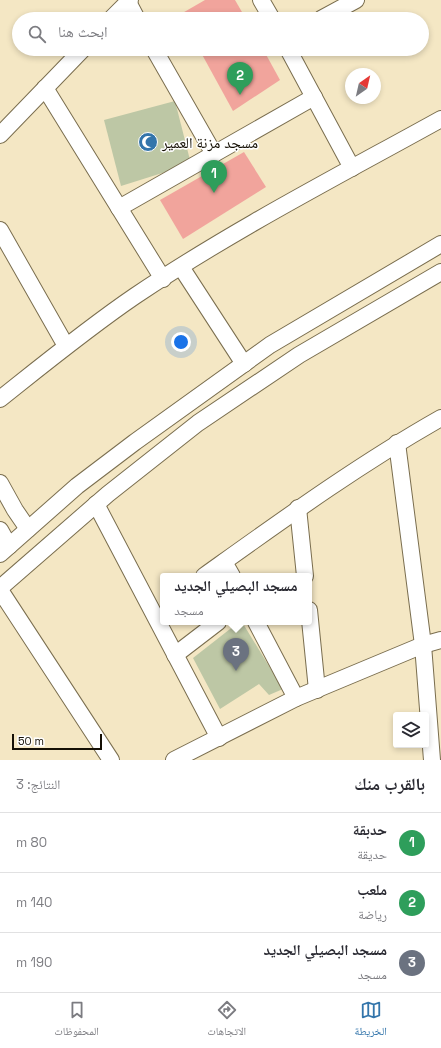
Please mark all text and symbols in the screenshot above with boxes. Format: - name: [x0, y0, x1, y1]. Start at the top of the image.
- search box: [12, 12, 429, 56]
- text: ابحث هنا: [58, 22, 108, 41]
- icon: search: [26, 23, 48, 45]
- pin: 2: [227, 62, 253, 95]
- north arrow: [345, 68, 381, 104]
- mosque icon: مسجد مزنة العمير: [137, 131, 159, 153]
- place label: مسجد مزنة العمير: [161, 133, 258, 152]
- pin: 1: [201, 160, 227, 193]
- your location: [171, 332, 191, 352]
- popup: [160, 573, 312, 625]
- text: مسجد البصيلي الجديد: [174, 576, 298, 595]
- text: مسجد: [174, 602, 204, 619]
- pin: 3: [223, 638, 249, 671]
- map controls: [393, 712, 429, 748]
- button: layers: [393, 712, 429, 748]
- scale bar: [12, 732, 102, 751]
- text: 50 m: [18, 734, 44, 748]
- text: بالقرب منك: [354, 773, 425, 795]
- text: النتائج: 3: [16, 776, 60, 793]
- text: حدبقة: [353, 820, 387, 839]
- text: 80 m: [16, 834, 47, 851]
- text: 1: [409, 834, 415, 851]
- text: حديقة: [357, 846, 387, 863]
- text: ملعب: [357, 880, 387, 899]
- text: 140 m: [16, 894, 52, 911]
- text: 2: [408, 894, 416, 911]
- text: رياضة: [358, 906, 387, 923]
- text: مسجد البصيلي الجديد: [264, 940, 387, 959]
- text: 190 m: [16, 954, 52, 971]
- text: 3: [408, 954, 416, 971]
- text: مسجد: [358, 966, 387, 983]
- tab: المحفوظات: [54, 999, 99, 1042]
- tab: الاتجاهات: [207, 999, 246, 1042]
- tab: الخريطة: [354, 999, 387, 1042]

